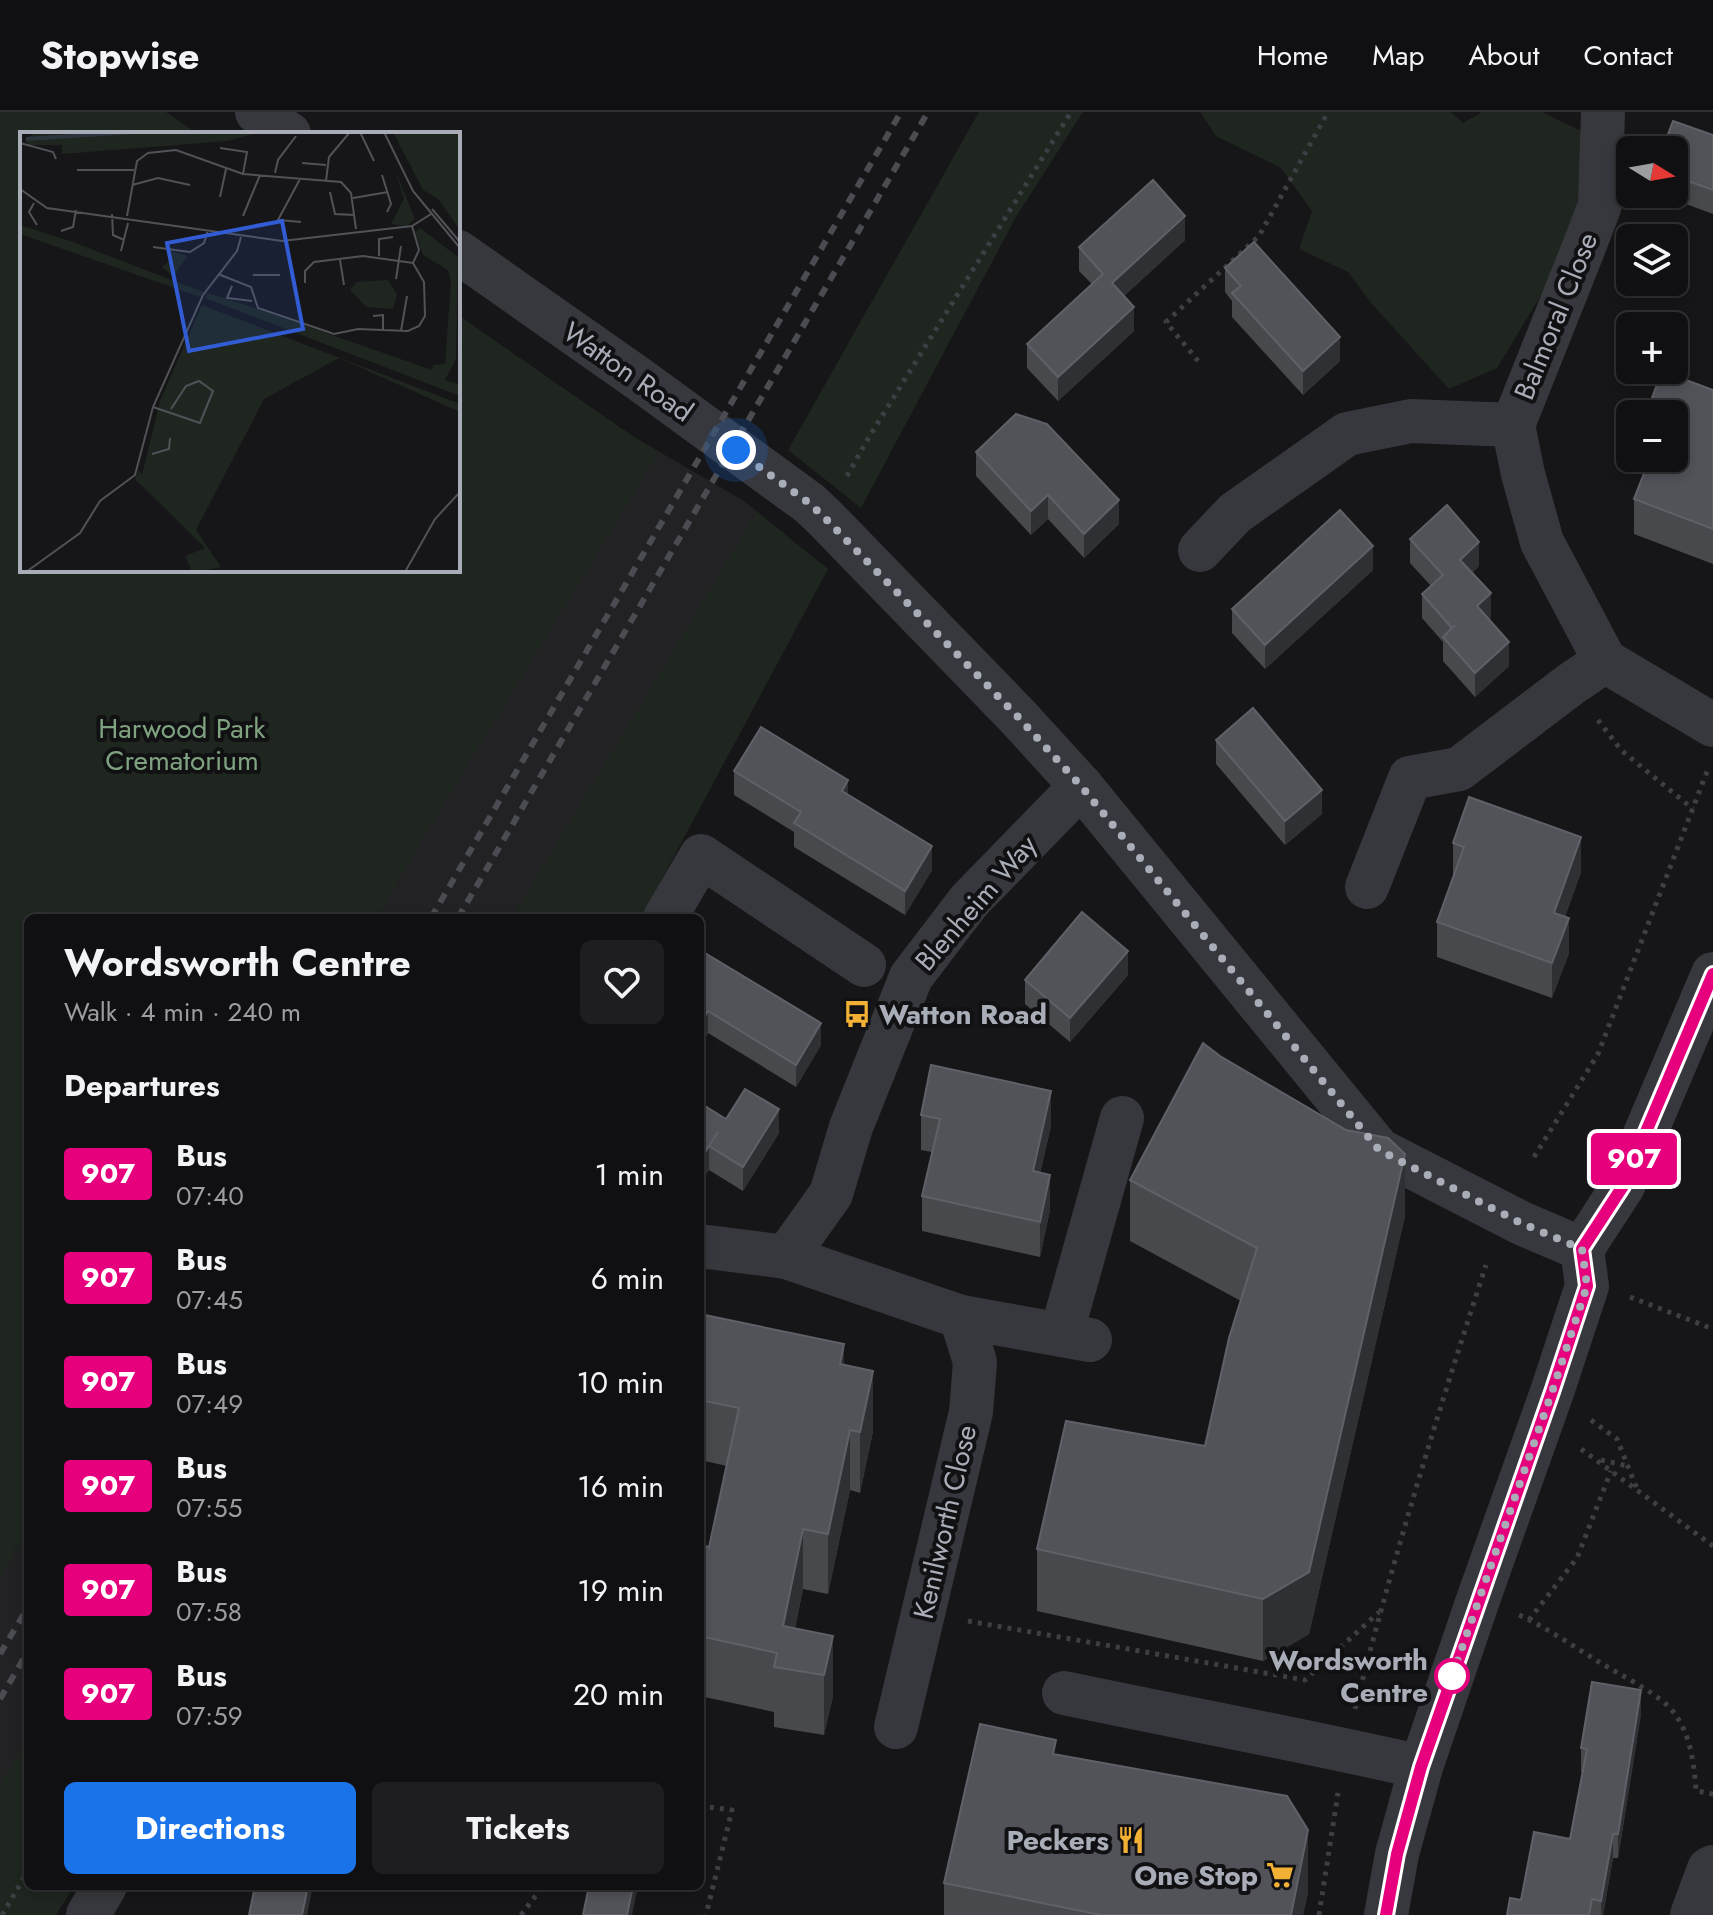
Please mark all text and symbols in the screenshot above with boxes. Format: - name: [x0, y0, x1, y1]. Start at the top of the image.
- text: Stopwise: [40, 28, 200, 83]
- text: Home: [1257, 35, 1328, 76]
- text: Map: [1372, 35, 1424, 76]
- text: About: [1468, 35, 1540, 76]
- text: Contact: [1584, 35, 1673, 76]
- inset map: [20, 132, 460, 572]
- north arrow: [1616, 136, 1688, 208]
- map controls: [1616, 136, 1688, 472]
- button: layers: [1616, 224, 1688, 296]
- street label: Balmoral Close: [1504, 226, 1608, 406]
- street label: Watton Road: [555, 312, 701, 432]
- button: +: [1616, 312, 1688, 384]
- button: −: [1616, 400, 1688, 472]
- your location: [716, 430, 756, 470]
- park label: Harwood Park Crematorium: [98, 708, 266, 781]
- street label: Blenheim Way: [905, 825, 1047, 980]
- text: Wordsworth Centre: [64, 935, 411, 990]
- button: heart: [580, 940, 664, 1024]
- text: Walk · 4 min · 240 m: [64, 993, 301, 1031]
- place label: Watton Road: [879, 994, 1047, 1035]
- bus stop icon: Watton Road: [842, 999, 872, 1029]
- text: Departures: [64, 1064, 220, 1107]
- line badge: 907: [1588, 1133, 1680, 1185]
- text: Bus: [176, 1134, 227, 1177]
- text: 907: [1607, 1138, 1661, 1179]
- text: 907: [81, 1153, 135, 1194]
- text: 1 min: [595, 1153, 664, 1196]
- text: 07:40: [176, 1177, 244, 1215]
- text: Bus: [176, 1238, 227, 1281]
- text: 907: [81, 1257, 135, 1298]
- text: 6 min: [591, 1257, 664, 1300]
- text: 07:45: [176, 1281, 243, 1319]
- text: Bus: [176, 1342, 227, 1385]
- text: 907: [81, 1361, 135, 1402]
- text: 10 min: [577, 1361, 664, 1404]
- text: 07:49: [176, 1385, 243, 1423]
- street label: Kenilworth Close: [903, 1421, 987, 1623]
- text: Bus: [176, 1446, 227, 1489]
- text: 907: [81, 1465, 135, 1506]
- text: 16 min: [577, 1465, 664, 1508]
- text: 07:55: [176, 1489, 242, 1527]
- text: Bus: [176, 1550, 227, 1593]
- text: 907: [81, 1569, 135, 1610]
- text: 19 min: [577, 1569, 664, 1612]
- text: 07:58: [176, 1593, 242, 1631]
- place label: Wordsworth Centre: [1269, 1640, 1428, 1713]
- text: Bus: [176, 1654, 227, 1697]
- marker: Wordsworth Centre: [1435, 1659, 1469, 1693]
- text: 907: [81, 1673, 135, 1714]
- text: 20 min: [573, 1673, 664, 1716]
- text: 07:59: [176, 1697, 243, 1735]
- button: Directions: [64, 1782, 356, 1874]
- button: Tickets: [372, 1782, 664, 1874]
- place label: Peckers: [1006, 1820, 1109, 1861]
- restaurant icon: Peckers: [1116, 1825, 1146, 1855]
- place label: One Stop: [1134, 1855, 1258, 1896]
- supermarket icon: One Stop: [1265, 1860, 1295, 1890]

